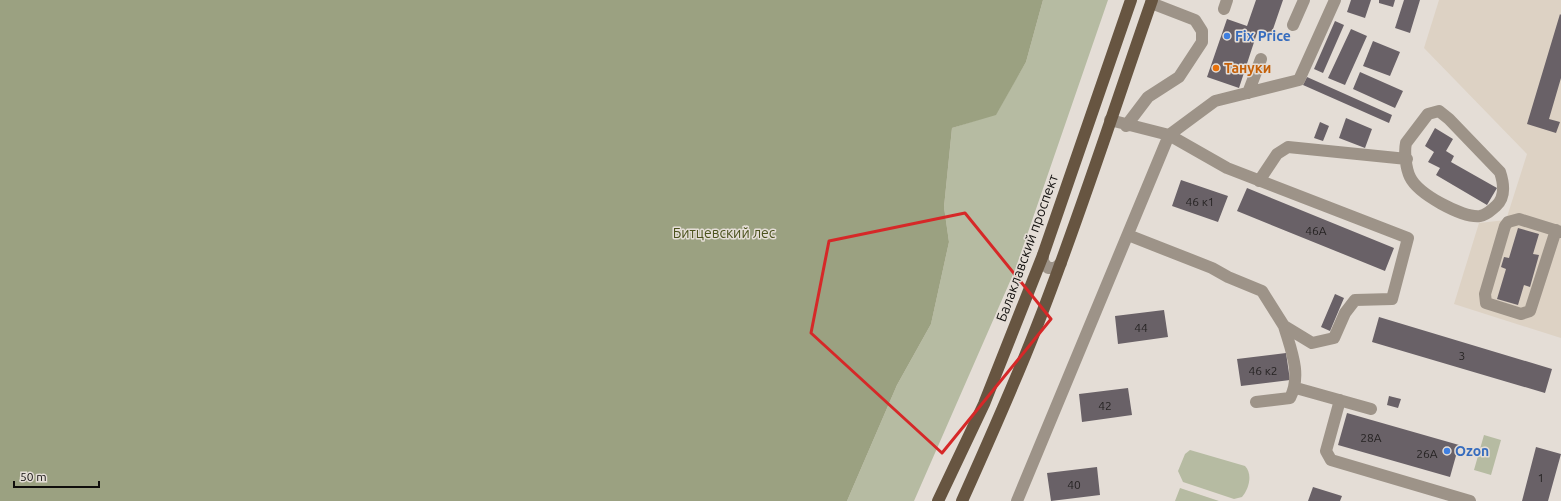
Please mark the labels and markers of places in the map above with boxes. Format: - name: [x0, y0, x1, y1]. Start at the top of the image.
- place label: Fix Price: [1235, 28, 1291, 44]
- marker: Fix Price: [1222, 31, 1232, 41]
- place label: Тануки: [1224, 60, 1271, 76]
- marker: Тануки: [1211, 63, 1221, 73]
- place label: Ozon: [1455, 443, 1489, 459]
- marker: Ozon: [1442, 446, 1452, 456]

